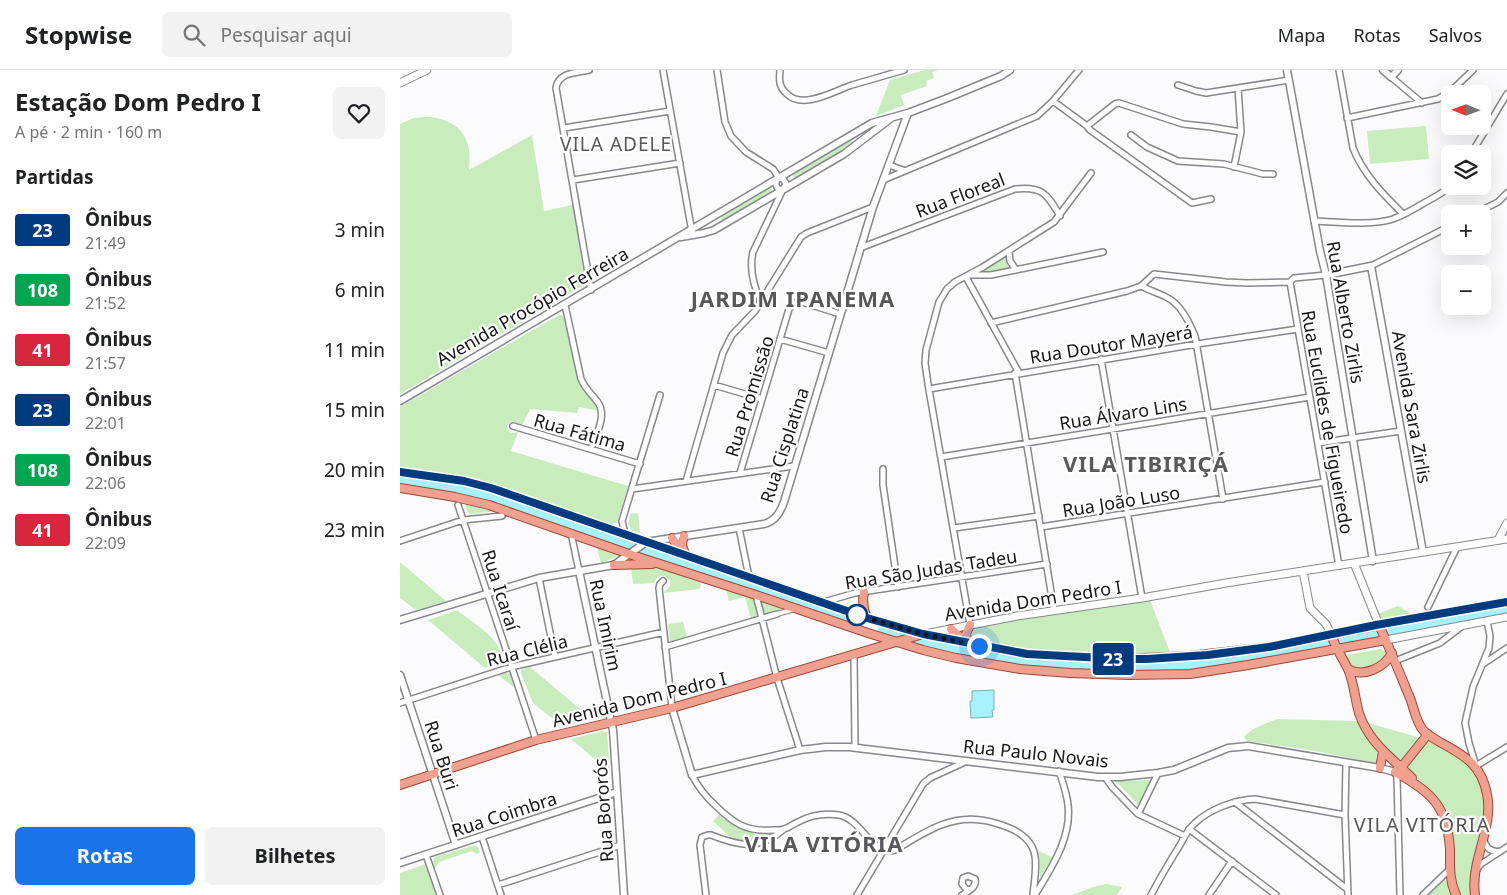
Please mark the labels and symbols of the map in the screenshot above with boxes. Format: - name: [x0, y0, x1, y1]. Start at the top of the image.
- north arrow: [1441, 85, 1491, 135]
- district label: VILA ADELE: [560, 131, 672, 157]
- street label: Rua Floreal: [912, 167, 1008, 223]
- street label: Rua Alberto Zirlis: [1322, 239, 1370, 385]
- street label: Avenida Procópio Ferreira: [432, 241, 632, 371]
- district label: JARDIM IPANEMA: [689, 283, 895, 313]
- street label: Rua Euclides de Figueiredo: [1296, 308, 1360, 536]
- street label: Rua Doutor Mayerá: [1028, 319, 1194, 369]
- street label: Avenida Sara Zirlis: [1387, 329, 1437, 485]
- street label: Rua Promissão: [719, 332, 779, 460]
- street label: Rua Cisplatina: [754, 384, 814, 506]
- street label: Rua Álvaro Lins: [1057, 391, 1189, 435]
- street label: Rua Fátima: [531, 407, 629, 457]
- district label: VILA TIBIRIÇÁ: [1063, 448, 1229, 478]
- street label: Rua João Luso: [1061, 480, 1181, 522]
- street label: Rua São Judas Tadeu: [843, 544, 1019, 594]
- street label: Rua Icaraí: [477, 546, 525, 634]
- street label: Avenida Dom Pedro I: [943, 574, 1123, 626]
- street label: Rua Imirim: [585, 577, 627, 673]
- unlabelled marker: [846, 604, 868, 626]
- street label: Rua Clélia: [484, 628, 570, 672]
- your location: [967, 634, 992, 659]
- line badge: 23: [1090, 643, 1136, 675]
- street label: Avenida Dom Pedro I: [549, 666, 729, 732]
- street label: Rua Buri: [419, 717, 465, 793]
- street label: Rua Paulo Novais: [962, 733, 1110, 773]
- street label: Rua Bororós: [587, 757, 619, 863]
- street label: Rua Coimbra: [448, 786, 560, 842]
- district label: VILA VITÓRIA: [1354, 811, 1490, 838]
- district label: VILA VITÓRIA: [745, 828, 903, 858]

